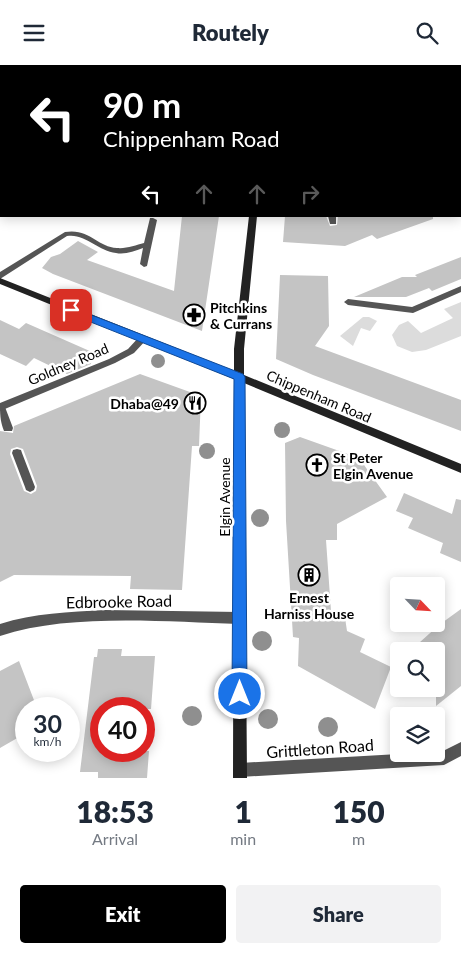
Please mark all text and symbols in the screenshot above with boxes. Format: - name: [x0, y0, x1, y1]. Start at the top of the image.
- icon: menu: [20, 19, 48, 47]
- text: Routely: [192, 19, 269, 46]
- icon: search: [413, 19, 441, 47]
- text: 90 m: [103, 83, 181, 125]
- icon: left: [20, 85, 85, 150]
- text: Chippenham Road: [103, 125, 280, 152]
- icon: left: [137, 180, 165, 208]
- icon: ahead: [190, 180, 218, 208]
- icon: ahead: [243, 180, 271, 208]
- icon: right: [296, 180, 324, 208]
- pin: [50, 289, 92, 331]
- icon: arrive: [57, 296, 85, 324]
- place label: Pitchkins & Currans: [210, 299, 272, 332]
- pharmacy icon: Pitchkins & Currans: [182, 303, 206, 327]
- street label: Goldney Road: [25, 339, 111, 389]
- street label: Chippenham Road: [264, 366, 374, 426]
- restaurant icon: Dhaba@49: [183, 391, 207, 415]
- place label: Dhaba@49: [110, 395, 179, 412]
- place label: St Peter Elgin Avenue: [333, 449, 414, 482]
- church icon: St Peter Elgin Avenue: [305, 453, 329, 477]
- street label: Elgin Avenue: [216, 457, 233, 537]
- building icon: Ernest Harniss House: [297, 563, 321, 587]
- north arrow: [390, 577, 445, 633]
- map controls: [390, 577, 445, 762]
- place label: Ernest Harniss House: [264, 589, 355, 622]
- street label: Edbrooke Road: [66, 591, 172, 611]
- button: search: [390, 642, 445, 697]
- position arrow: [213, 667, 265, 719]
- speed limit sign: 40: [90, 697, 155, 762]
- button: layers: [390, 707, 445, 762]
- text: 30: [33, 708, 62, 738]
- text: km/h: [33, 734, 62, 749]
- street label: Grittleton Road: [266, 735, 374, 761]
- text: 18:53: [76, 793, 154, 829]
- text: 1: [234, 793, 252, 829]
- text: 150: [332, 793, 385, 829]
- text: Arrival: [92, 829, 138, 848]
- text: min: [230, 829, 256, 848]
- text: m: [352, 829, 365, 848]
- button: Exit: [20, 885, 226, 943]
- button: Share: [236, 885, 441, 943]

